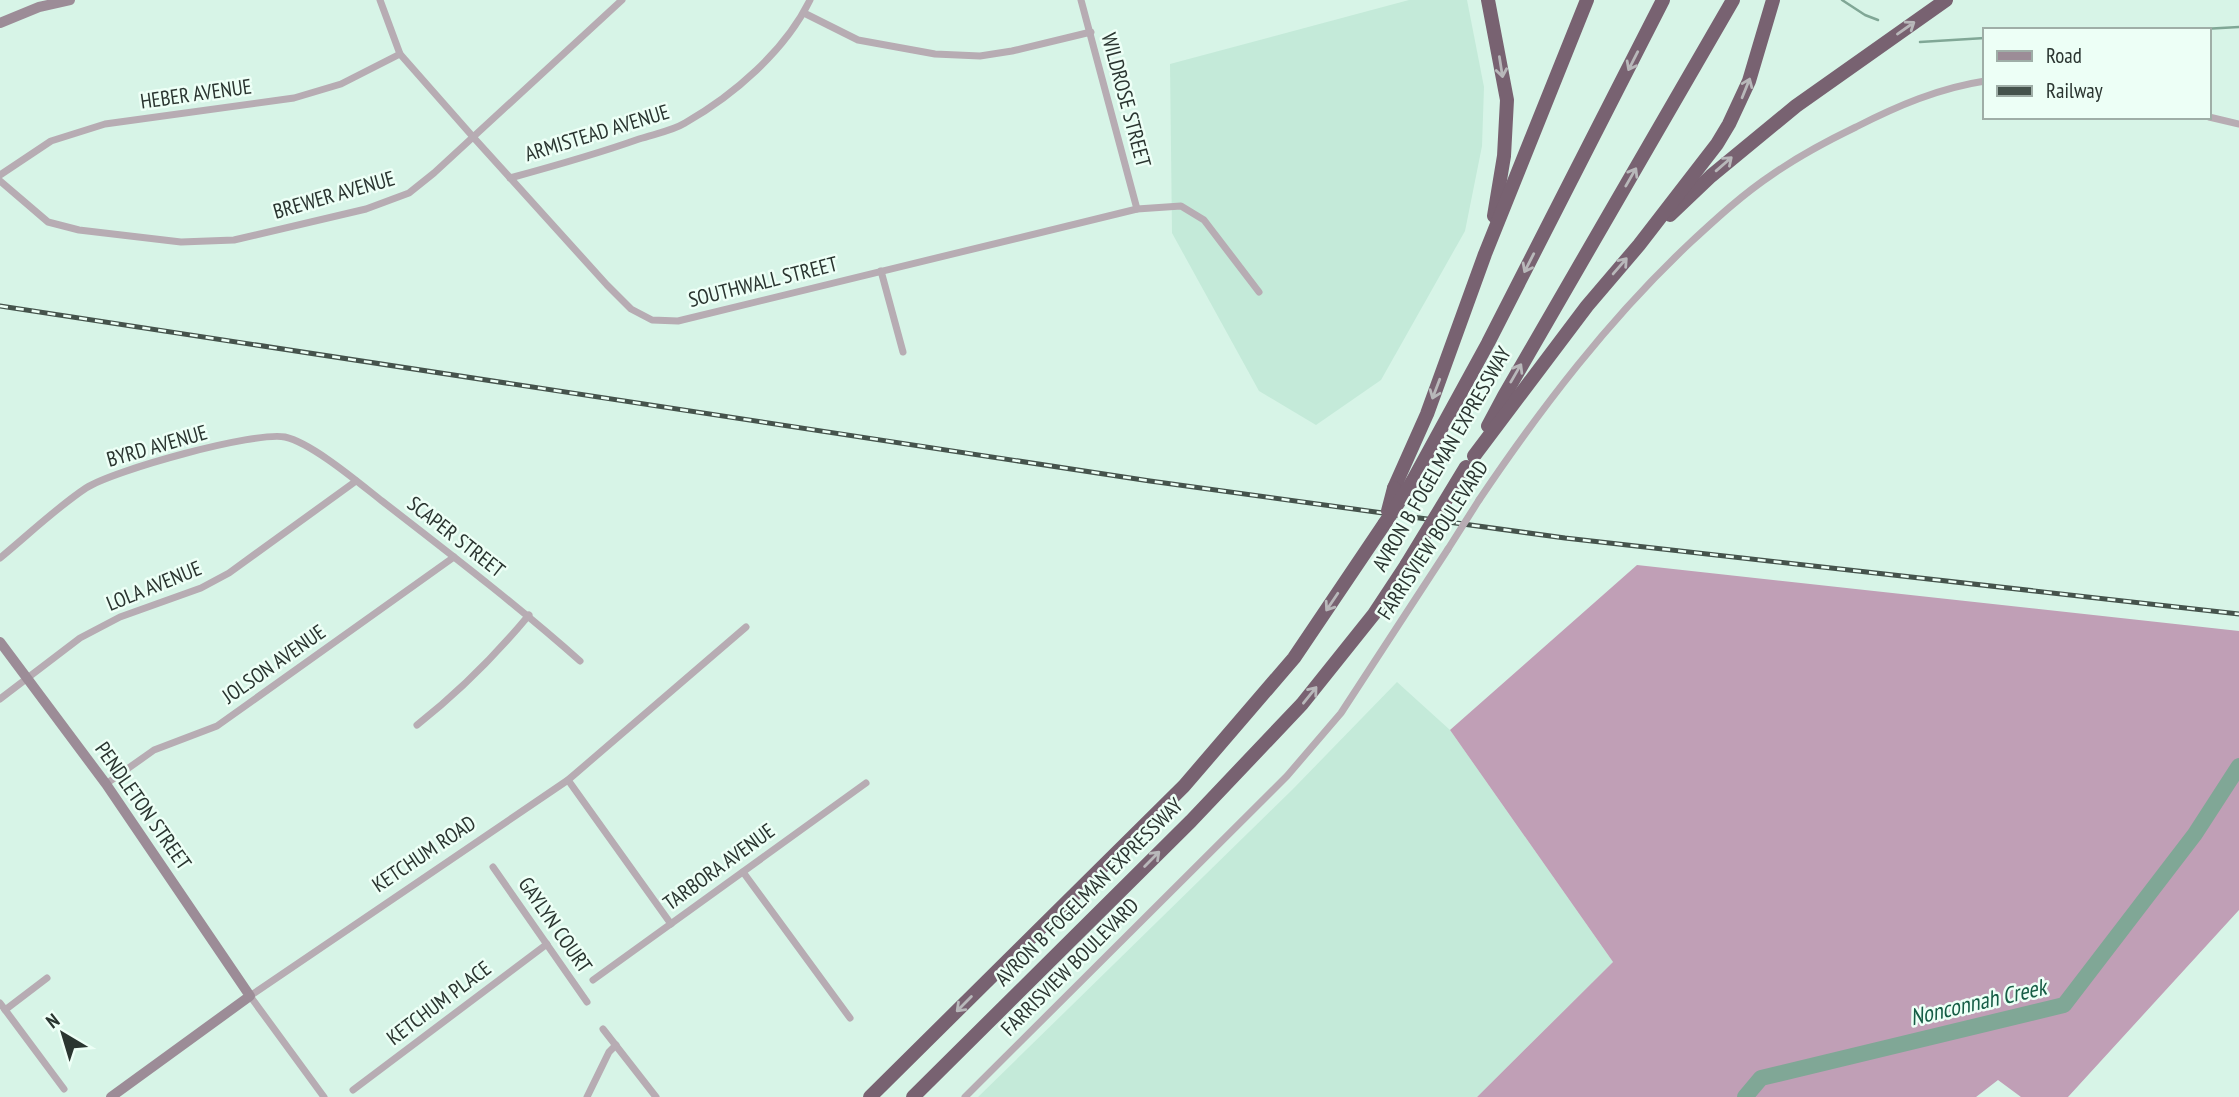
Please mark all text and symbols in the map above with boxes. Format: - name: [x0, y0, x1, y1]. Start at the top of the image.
- one-way arrow: [1896, 21, 1915, 35]
- legend: [1983, 28, 2211, 119]
- street label: WILDROSE STREET: [1096, 30, 1158, 171]
- text: Road: [2046, 42, 2082, 69]
- one-way arrow: [1625, 50, 1639, 71]
- one-way arrow: [1495, 55, 1508, 78]
- street label: HEBER AVENUE: [138, 72, 253, 115]
- text: Railway: [2046, 77, 2103, 104]
- one-way arrow: [1740, 78, 1753, 99]
- street label: ARMISTEAD AVENUE: [521, 98, 672, 167]
- one-way arrow: [1715, 156, 1733, 172]
- street label: BREWER AVENUE: [270, 164, 398, 225]
- one-way arrow: [1624, 167, 1638, 187]
- street label: SOUTHWALL STREET: [686, 250, 841, 313]
- one-way arrow: [1521, 252, 1535, 273]
- one-way arrow: [1612, 258, 1628, 276]
- street label: AVRON B FOGELMAN EXPRESSWAY: [1366, 341, 1517, 576]
- one-way arrow: [1510, 364, 1524, 384]
- one-way arrow: [1429, 378, 1442, 400]
- street label: BYRD AVENUE: [103, 418, 210, 473]
- street label: FARRISVIEW BOULEVARD: [1371, 455, 1494, 624]
- street label: SCAPER STREET: [402, 490, 511, 584]
- street label: LOLA AVENUE: [102, 554, 205, 617]
- one-way arrow: [1324, 592, 1339, 611]
- street label: JOLSON AVENUE: [216, 618, 331, 710]
- one-way arrow: [1302, 686, 1317, 704]
- street label: PENDLETON STREET: [89, 736, 198, 876]
- street label: AVRON B FOGELMAN EXPRESSWAY: [989, 792, 1189, 991]
- street label: KETCHUM ROAD: [367, 809, 481, 898]
- street label: TARBORA AVENUE: [658, 817, 780, 916]
- one-way arrow: [1144, 851, 1161, 868]
- street label: GAYLYN COURT: [513, 872, 599, 978]
- street label: FARRISVIEW BOULEVARD: [995, 892, 1144, 1041]
- street label: KETCHUM PLACE: [381, 954, 496, 1051]
- water label: Nonconnah Creek: [1907, 971, 2052, 1031]
- one-way arrow: [956, 996, 973, 1013]
- north arrow: [28, 999, 98, 1069]
- text: N: [41, 1008, 64, 1033]

